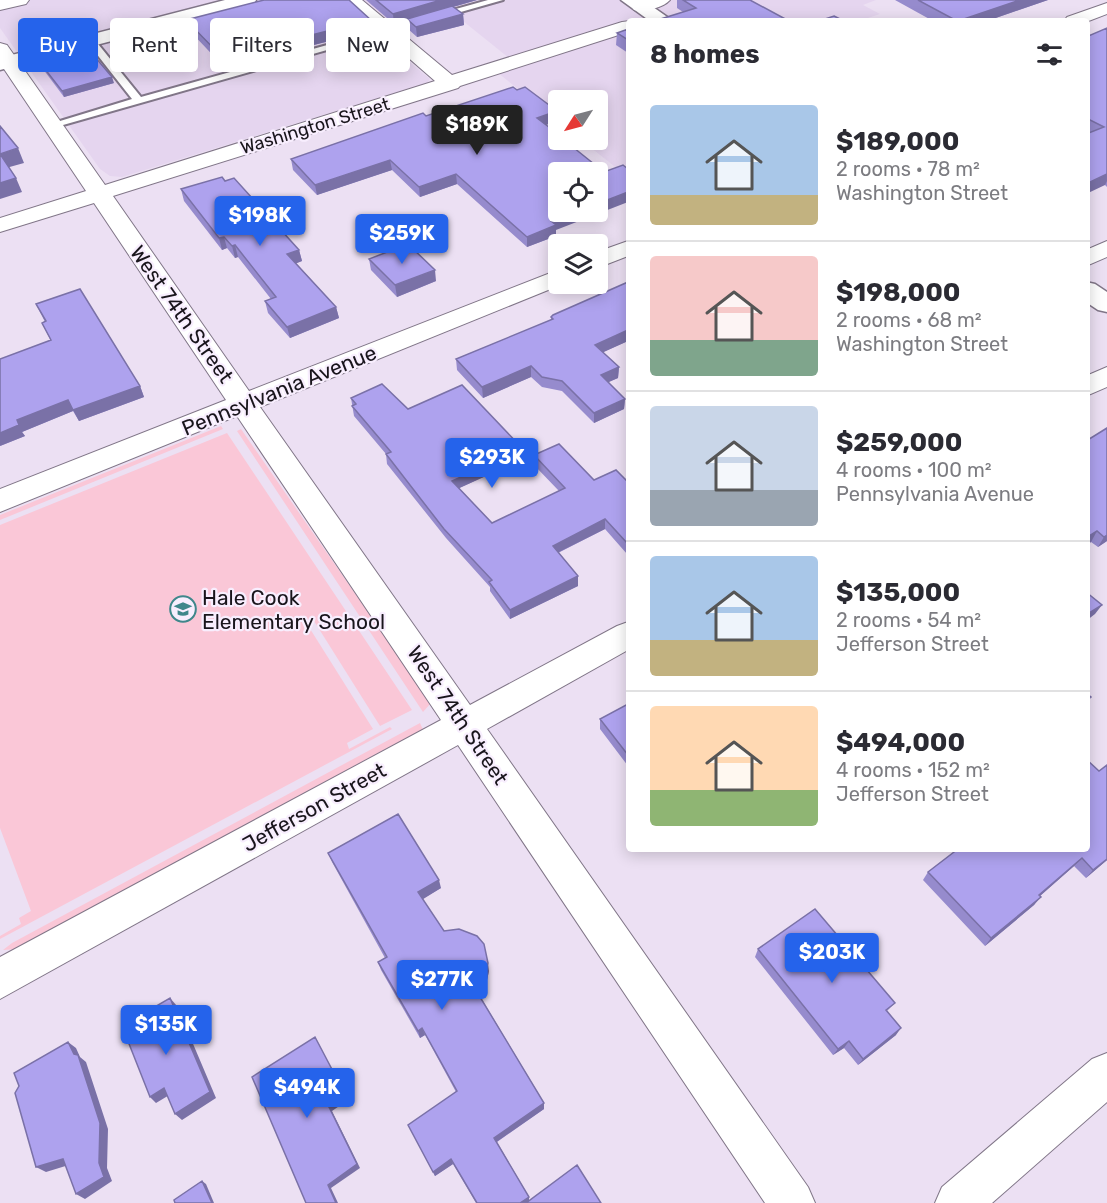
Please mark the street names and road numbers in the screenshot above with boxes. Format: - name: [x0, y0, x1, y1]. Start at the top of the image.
- street label: Washington Street: [238, 93, 392, 159]
- street label: West 74th Street: [125, 240, 239, 388]
- street label: Pennsylvania Avenue: [178, 339, 380, 441]
- street label: West 74th Street: [402, 641, 514, 789]
- street label: Jefferson Street: [238, 757, 390, 857]

